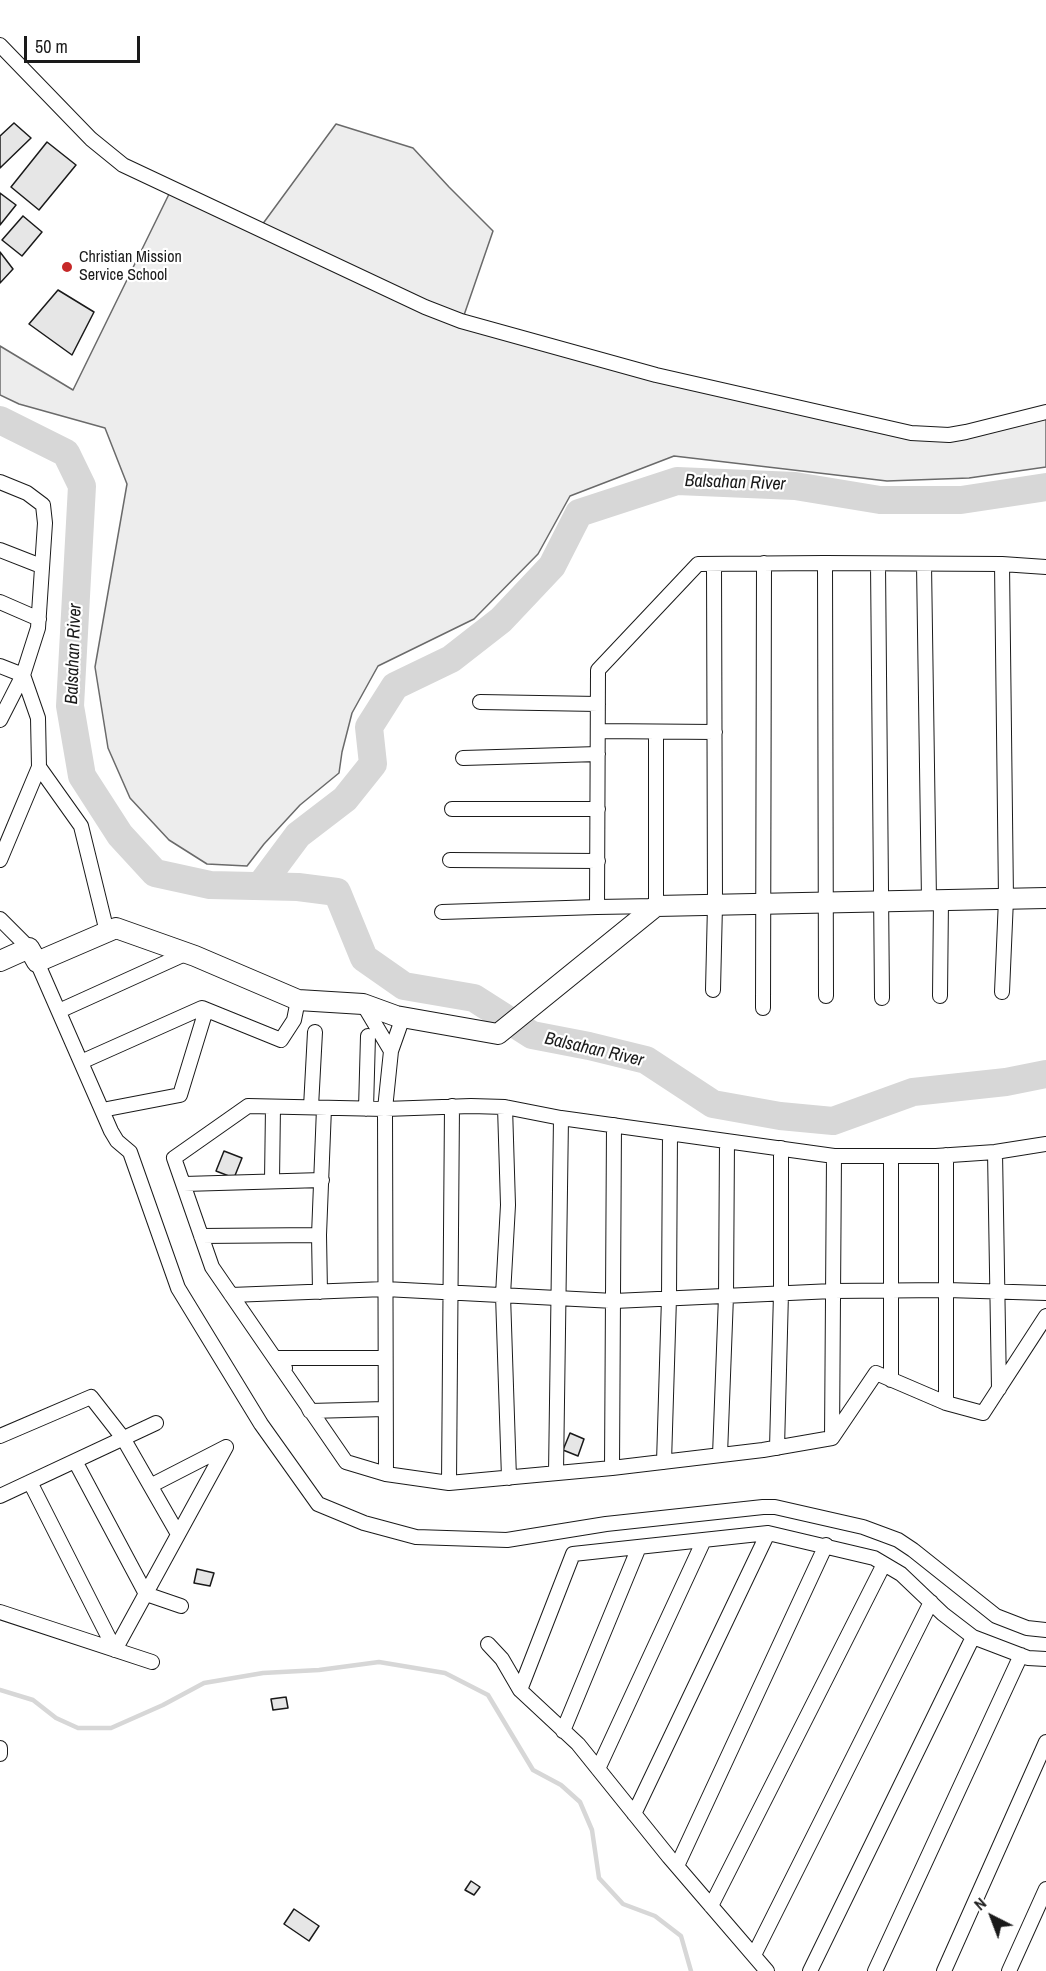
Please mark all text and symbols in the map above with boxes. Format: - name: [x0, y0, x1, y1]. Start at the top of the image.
- scale bar: [27, 24, 142, 62]
- text: 50 m: [35, 34, 68, 59]
- place label: Christian Mission Service School: [79, 248, 182, 286]
- marker: Christian Mission Service School: [60, 260, 74, 274]
- water label: Balsahan River: [684, 470, 786, 496]
- water label: Balsahan River: [61, 603, 87, 705]
- water label: Balsahan River: [542, 1028, 646, 1072]
- north arrow: [962, 1887, 1022, 1947]
- text: N: [969, 1892, 991, 1915]

